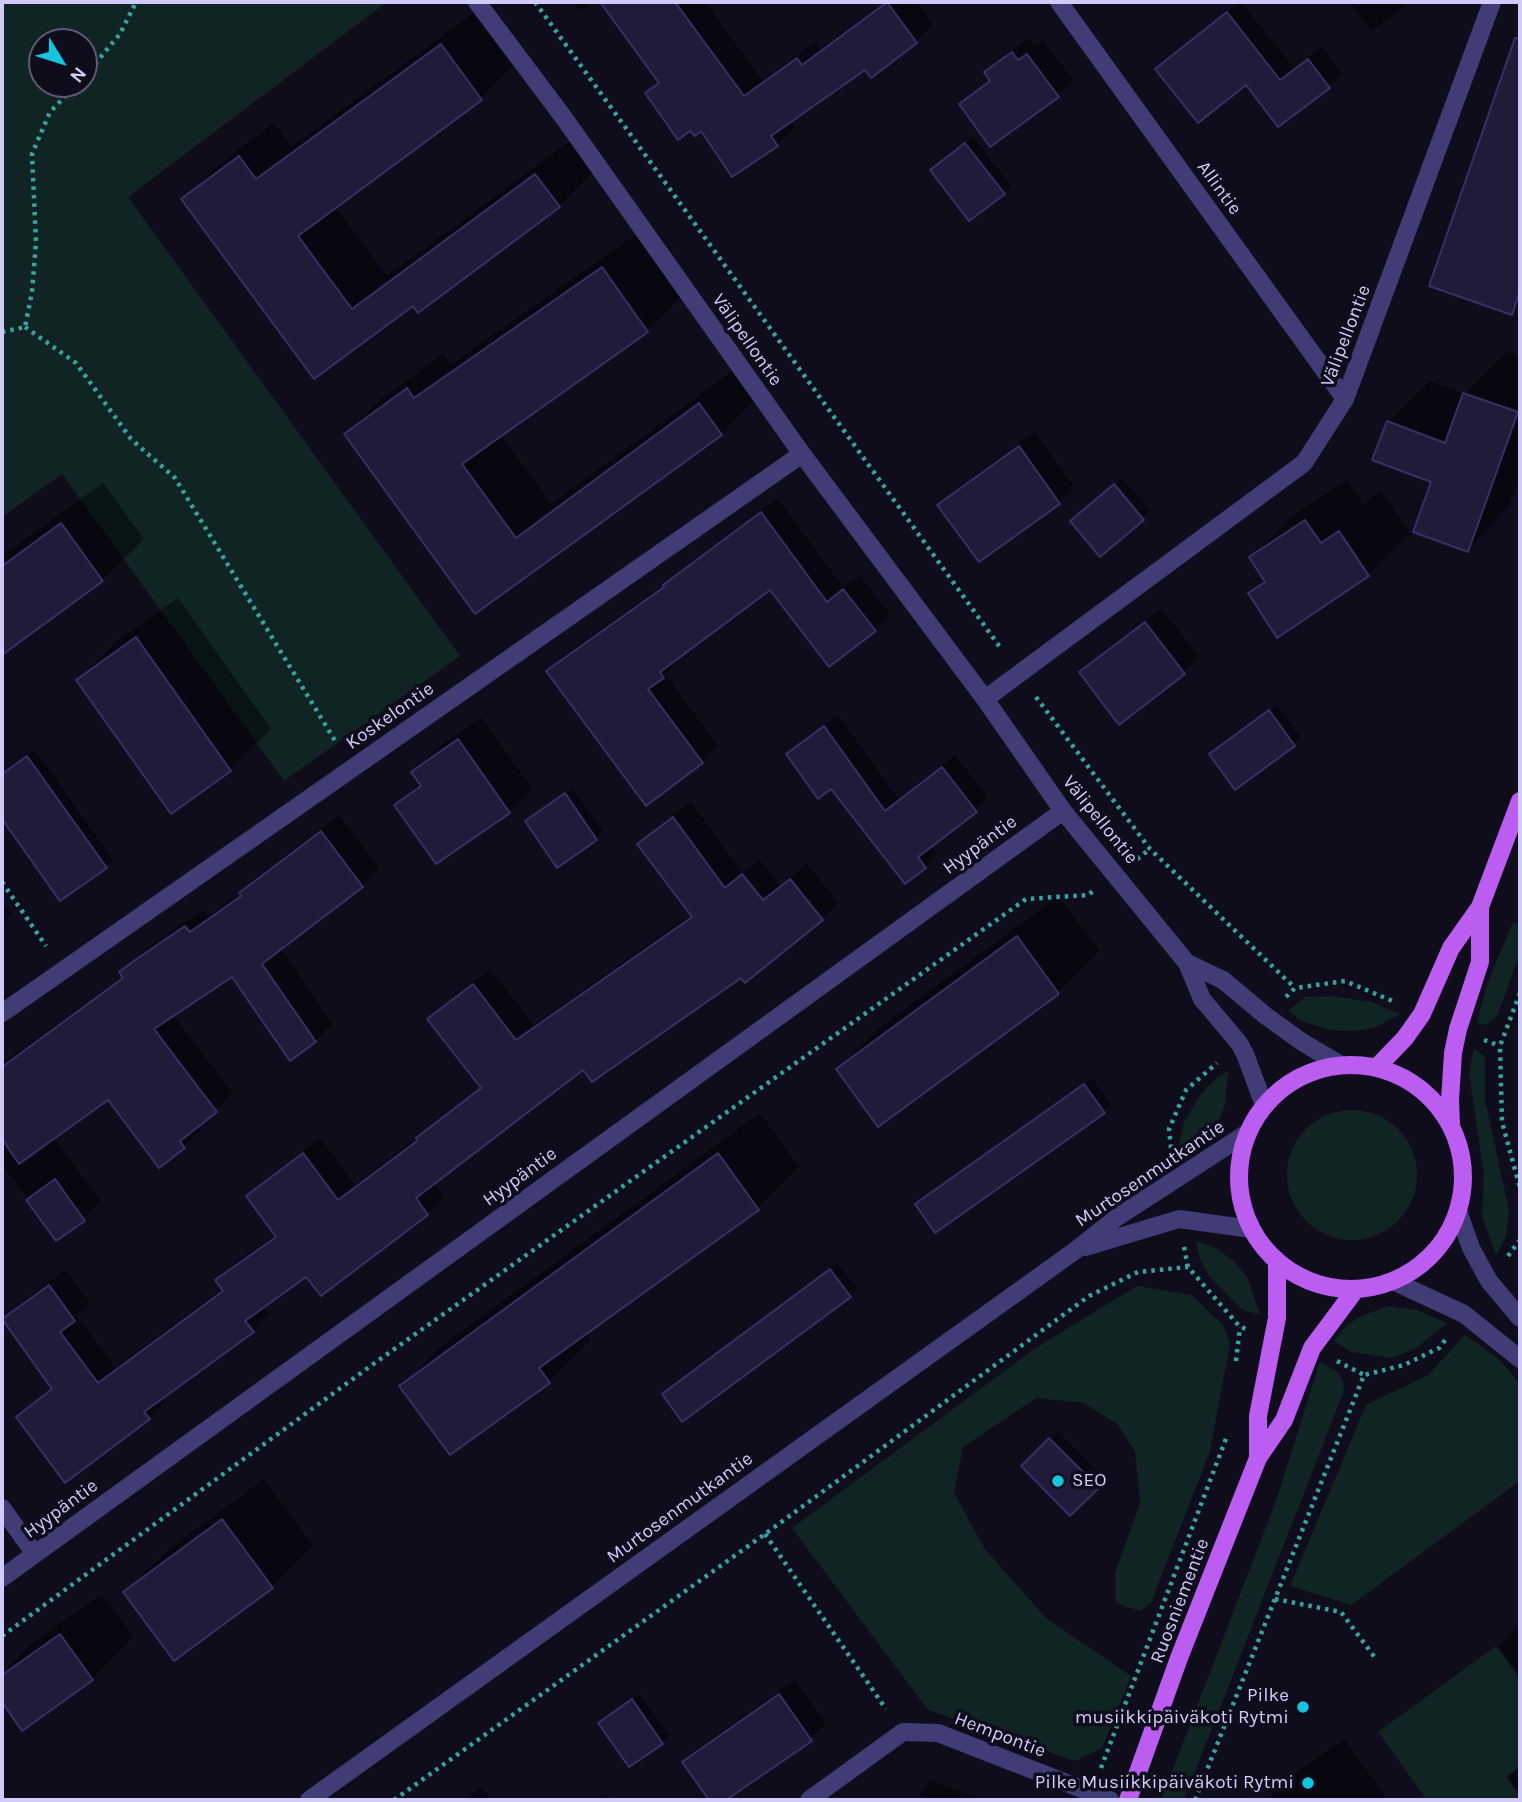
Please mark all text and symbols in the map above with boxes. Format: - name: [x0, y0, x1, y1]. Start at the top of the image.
- north arrow: [28, 28, 98, 98]
- text: N: [65, 63, 91, 87]
- street label: Allintie: [1192, 157, 1246, 219]
- street label: Välipellontie: [1316, 282, 1376, 390]
- street label: Välipellontie: [707, 289, 787, 391]
- street label: Koskelontie: [342, 677, 438, 755]
- street label: Välipellontie: [1057, 771, 1143, 869]
- street label: Hyypäntie: [939, 811, 1021, 879]
- street label: Murtosenmutkantie: [1071, 1116, 1229, 1232]
- street label: Hyypäntie: [479, 1143, 561, 1211]
- street label: Murtosenmutkantie: [603, 1447, 757, 1569]
- place label: SEO: [1072, 1470, 1106, 1492]
- marker: SEO: [1050, 1473, 1066, 1489]
- street label: Hyypäntie: [20, 1475, 102, 1543]
- street label: Ruosniementie: [1146, 1535, 1214, 1667]
- place label: Pilke musiikkipäiväkoti Rytmi: [1075, 1685, 1289, 1729]
- marker: Pilke musiikkipäiväkoti Rytmi: [1295, 1699, 1311, 1715]
- street label: Hempontie: [951, 1707, 1049, 1763]
- place label: Pilke Musiikkipäiväkoti Rytmi: [1035, 1772, 1294, 1794]
- marker: Pilke Musiikkipäiväkoti Rytmi: [1300, 1775, 1316, 1791]

